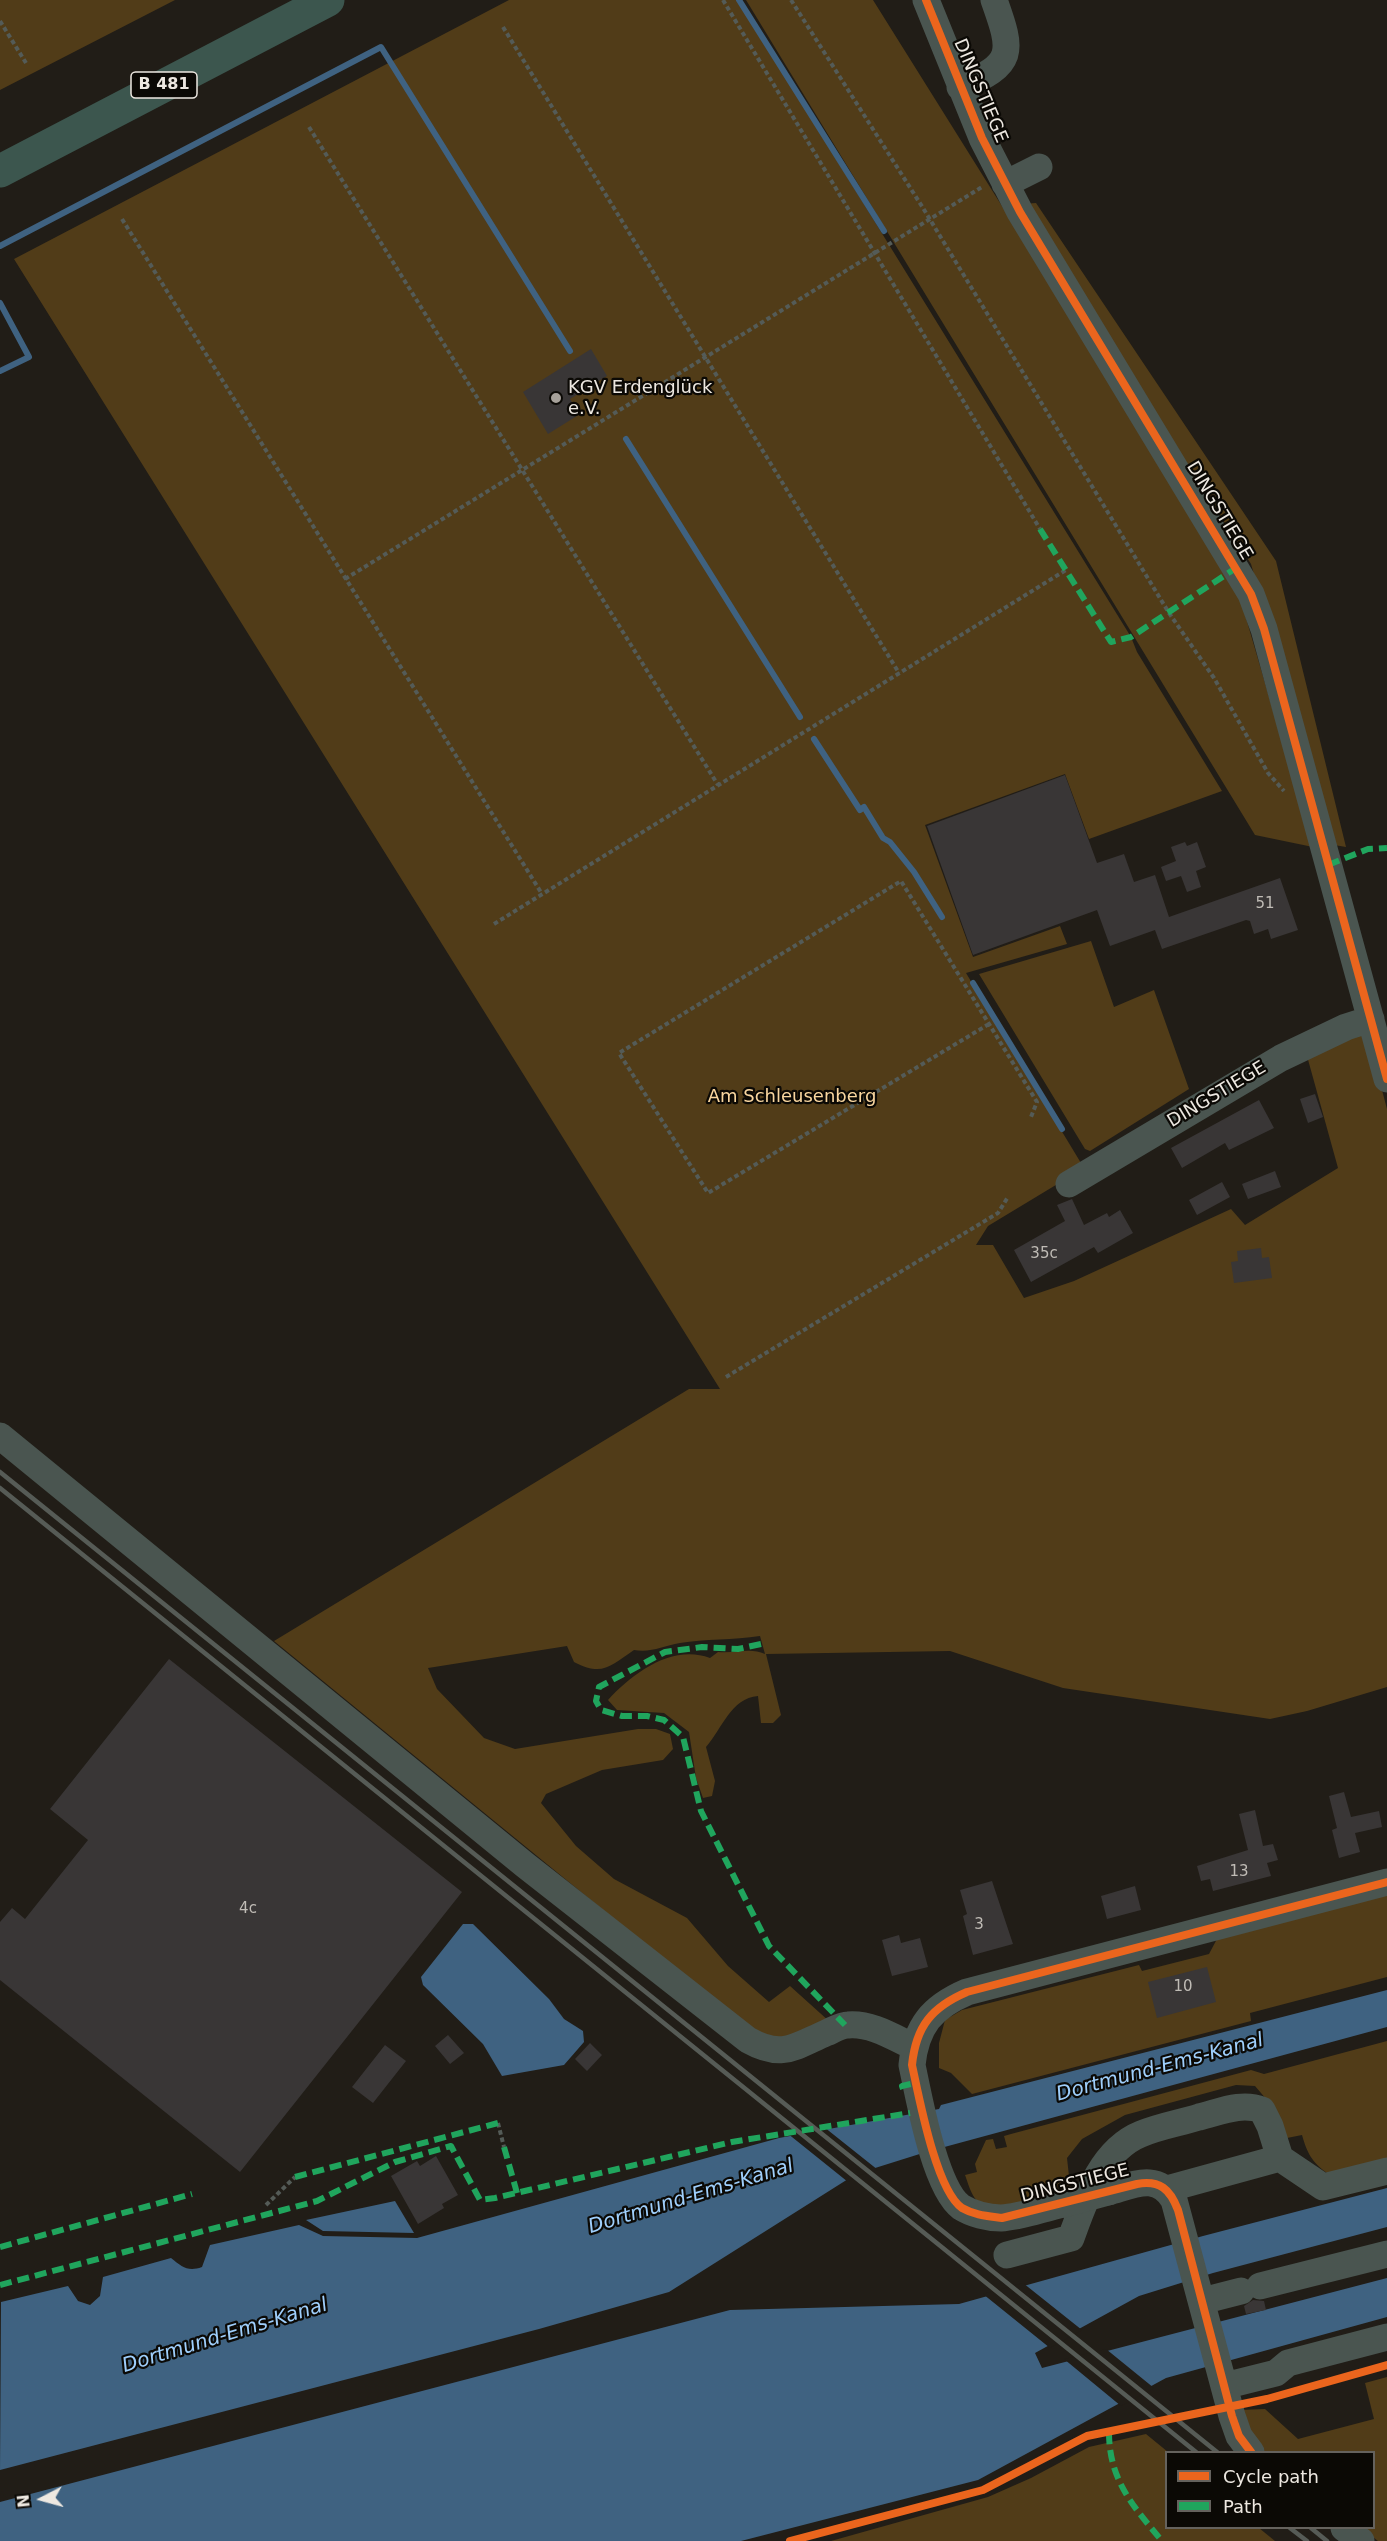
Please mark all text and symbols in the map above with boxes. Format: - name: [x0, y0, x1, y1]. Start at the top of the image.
- street label: DINGSTIEGE: [948, 36, 1012, 146]
- road number: B 481: [131, 72, 197, 98]
- place label: KGV Erdenglück e.V.: [568, 377, 712, 420]
- marker: KGV Erdenglück e.V.: [549, 391, 563, 405]
- street label: DINGSTIEGE: [1181, 458, 1257, 564]
- house number: 51: [1255, 895, 1275, 913]
- street label: DINGSTIEGE: [1164, 1057, 1270, 1133]
- park label: Am Schleusenberg: [708, 1086, 876, 1108]
- house number: 35c: [1030, 1245, 1058, 1263]
- house number: 13: [1229, 1863, 1249, 1881]
- house number: 4c: [239, 1900, 257, 1918]
- house number: 3: [974, 1916, 984, 1934]
- house number: 10: [1173, 1978, 1193, 1996]
- water label: Dortmund-Ems-Kanal: [1054, 2029, 1266, 2107]
- water label: Dortmund-Ems-Kanal: [585, 2154, 797, 2240]
- street label: DINGSTIEGE: [1019, 2160, 1131, 2208]
- water label: Dortmund-Ems-Kanal: [119, 2293, 331, 2379]
- legend: [1165, 2451, 1375, 2529]
- text: Cycle path: [1223, 2466, 1319, 2487]
- north arrow: [12, 2469, 72, 2529]
- text: N: [13, 2493, 34, 2509]
- text: Path: [1223, 2496, 1263, 2517]

